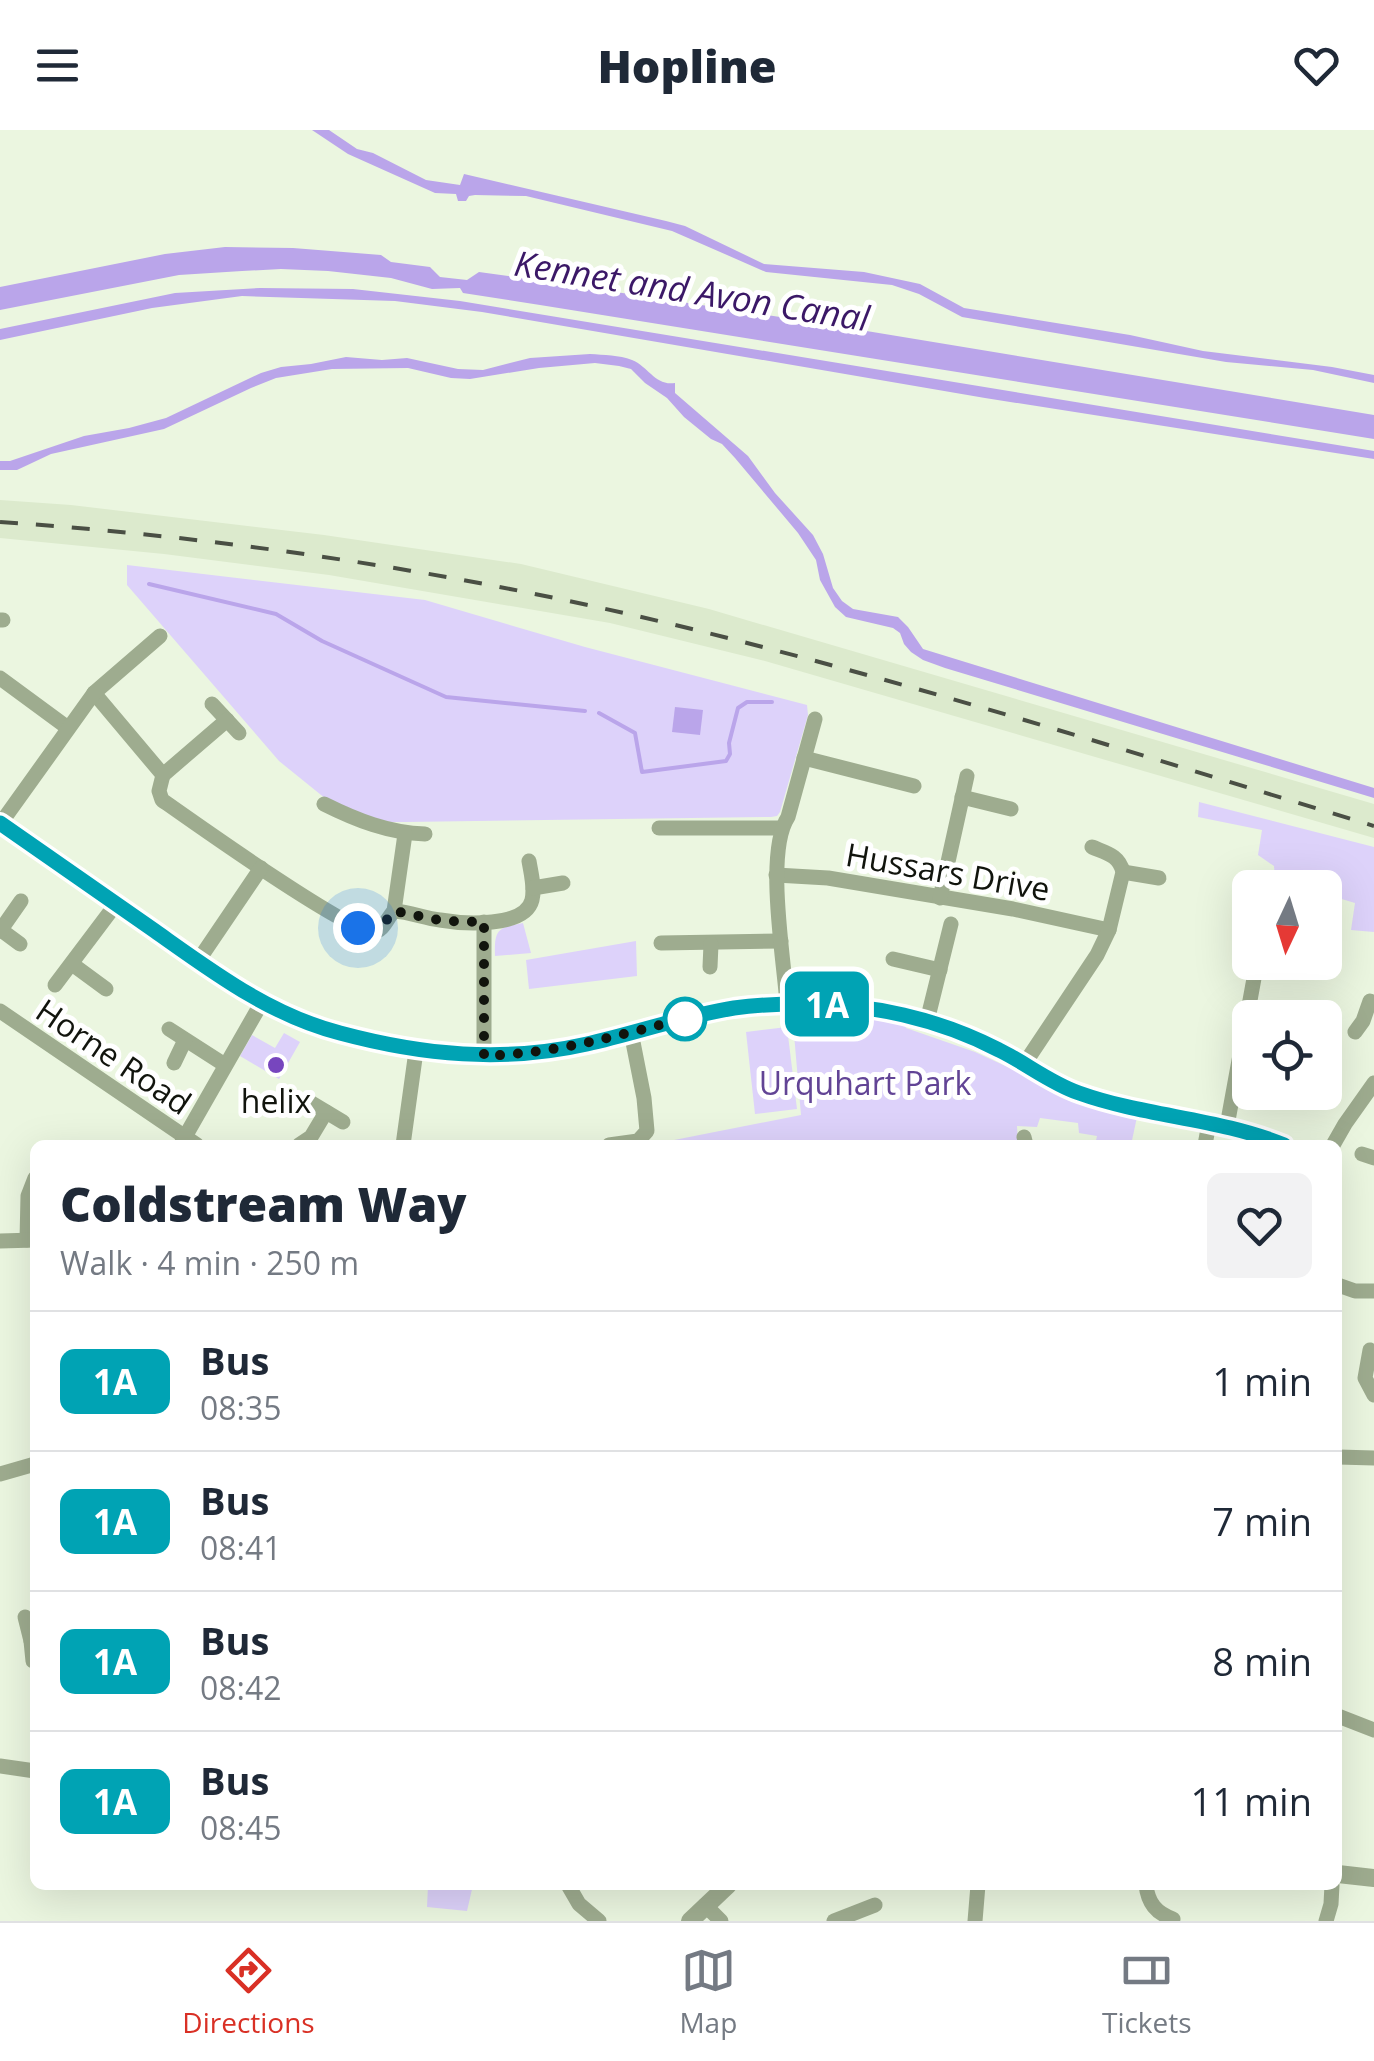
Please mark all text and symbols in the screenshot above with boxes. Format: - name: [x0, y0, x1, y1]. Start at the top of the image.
- text: Hopline: [597, 35, 777, 96]
- icon: menu: [30, 38, 85, 93]
- icon: heart: [1289, 38, 1344, 93]
- water label: Kennet and Avon Canal: [511, 239, 874, 341]
- street label: Hussars Drive: [843, 832, 1053, 910]
- north arrow: [1232, 870, 1342, 980]
- map controls: [1232, 870, 1342, 1110]
- your location: [333, 903, 383, 953]
- line badge: 1A: [782, 972, 872, 1036]
- text: 1A: [805, 981, 849, 1028]
- street label: Horne Road: [28, 988, 200, 1124]
- unlabelled marker: [664, 998, 706, 1040]
- button: locate: [1232, 1000, 1342, 1110]
- marker: helix: [265, 1054, 287, 1076]
- park label: Urquhart Park: [759, 1061, 972, 1104]
- place label: helix: [241, 1079, 312, 1122]
- text: Coldstream Way: [60, 1171, 467, 1236]
- button: heart: [1207, 1173, 1312, 1278]
- text: Walk · 4 min · 250 m: [60, 1241, 359, 1284]
- text: Bus: [200, 1334, 269, 1386]
- text: 1 min: [1212, 1355, 1312, 1407]
- text: 1A: [93, 1358, 137, 1405]
- text: 08:35: [200, 1386, 282, 1429]
- text: Bus: [200, 1474, 269, 1526]
- text: 7 min: [1212, 1495, 1312, 1547]
- text: 1A: [93, 1498, 137, 1545]
- text: 08:41: [200, 1526, 282, 1569]
- text: Bus: [200, 1614, 269, 1666]
- text: 8 min: [1212, 1635, 1312, 1687]
- text: 1A: [93, 1638, 137, 1685]
- text: 08:42: [200, 1666, 282, 1709]
- text: Bus: [200, 1754, 269, 1806]
- text: 11 min: [1191, 1775, 1312, 1827]
- text: 1A: [93, 1778, 137, 1825]
- text: 08:45: [200, 1806, 282, 1849]
- tab: Directions: [182, 1943, 315, 2041]
- tab: Map: [679, 1943, 737, 2041]
- tab: Tickets: [1102, 1943, 1192, 2041]

